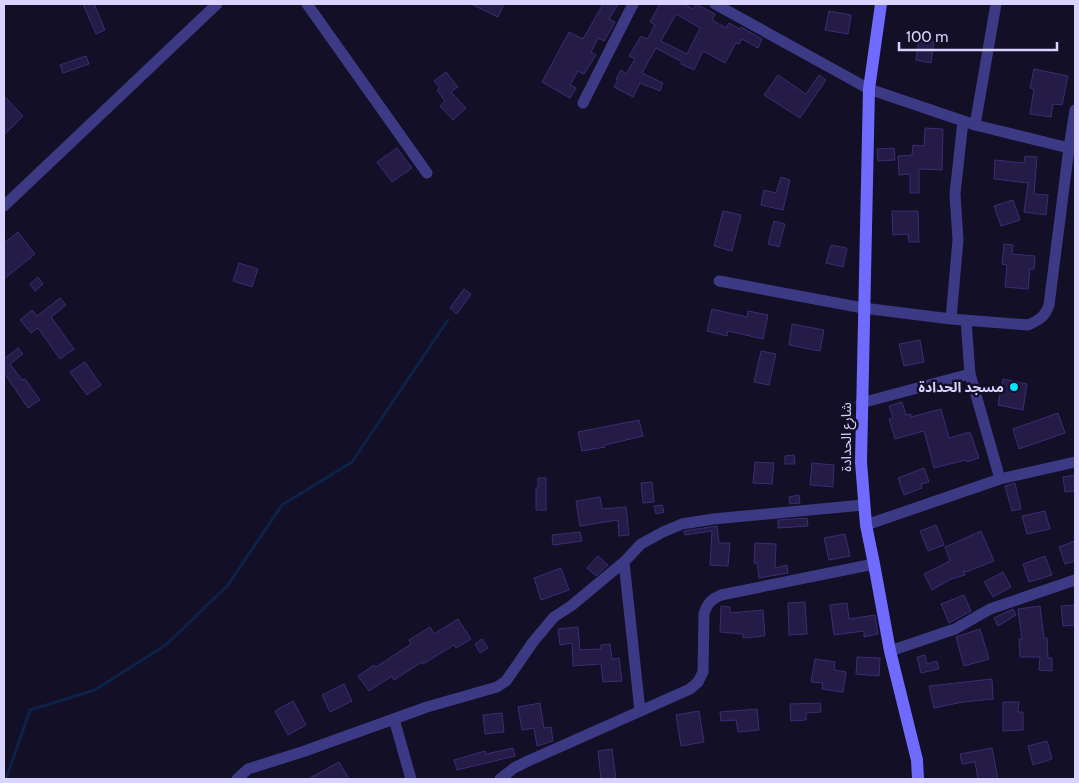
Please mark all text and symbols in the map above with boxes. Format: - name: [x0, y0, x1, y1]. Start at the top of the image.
- scale bar: [899, 20, 1056, 52]
- text: 100 m: [906, 28, 948, 46]
- place label: مسجد الحدادة: [919, 378, 1004, 396]
- marker: مسجد الحدادة: [1008, 381, 1020, 393]
- street label: شارع الحدادة: [837, 402, 857, 472]

